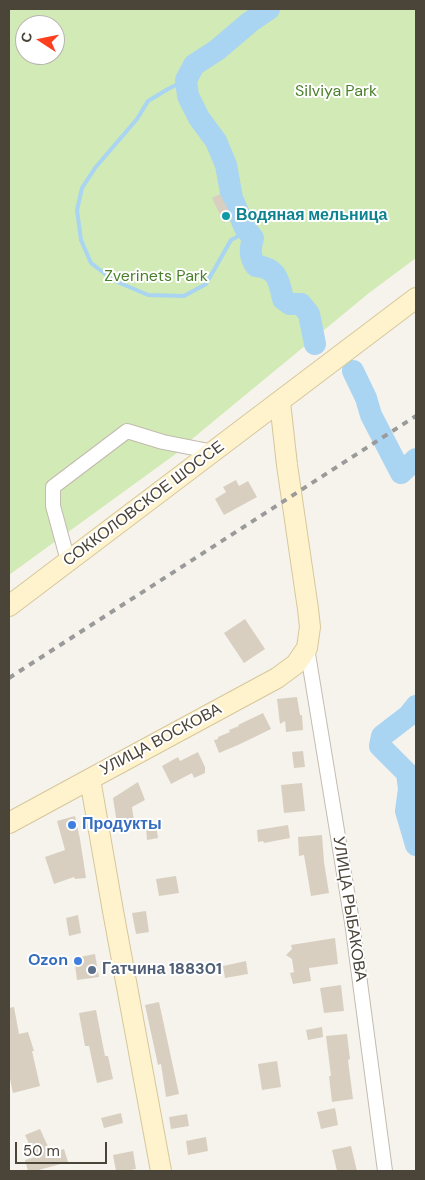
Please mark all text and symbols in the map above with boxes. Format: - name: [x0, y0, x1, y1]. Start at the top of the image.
- north arrow: [15, 15, 65, 65]
- text: С: [16, 31, 36, 44]
- park label: Silviya Park: [295, 82, 377, 102]
- place label: Водяная мельница: [236, 206, 387, 226]
- marker: Водяная мельница: [220, 210, 232, 222]
- park label: Zverinets Park: [104, 267, 208, 287]
- street label: СОККОЛОВСКОЕ ШОССЕ: [60, 437, 228, 571]
- street label: УЛИЦА ВОСКОВА: [97, 700, 225, 780]
- place label: Продукты: [82, 815, 162, 835]
- marker: Продукты: [66, 819, 78, 831]
- street label: УЛИЦА РЫБАКОВА: [328, 835, 370, 983]
- place label: Ozon: [28, 951, 68, 971]
- marker: Ozon: [72, 955, 84, 967]
- place label: Гатчина 188301: [102, 960, 222, 980]
- marker: Гатчина 188301: [86, 964, 98, 976]
- scale bar: [18, 1132, 110, 1164]
- text: 50 m: [23, 1141, 60, 1161]

